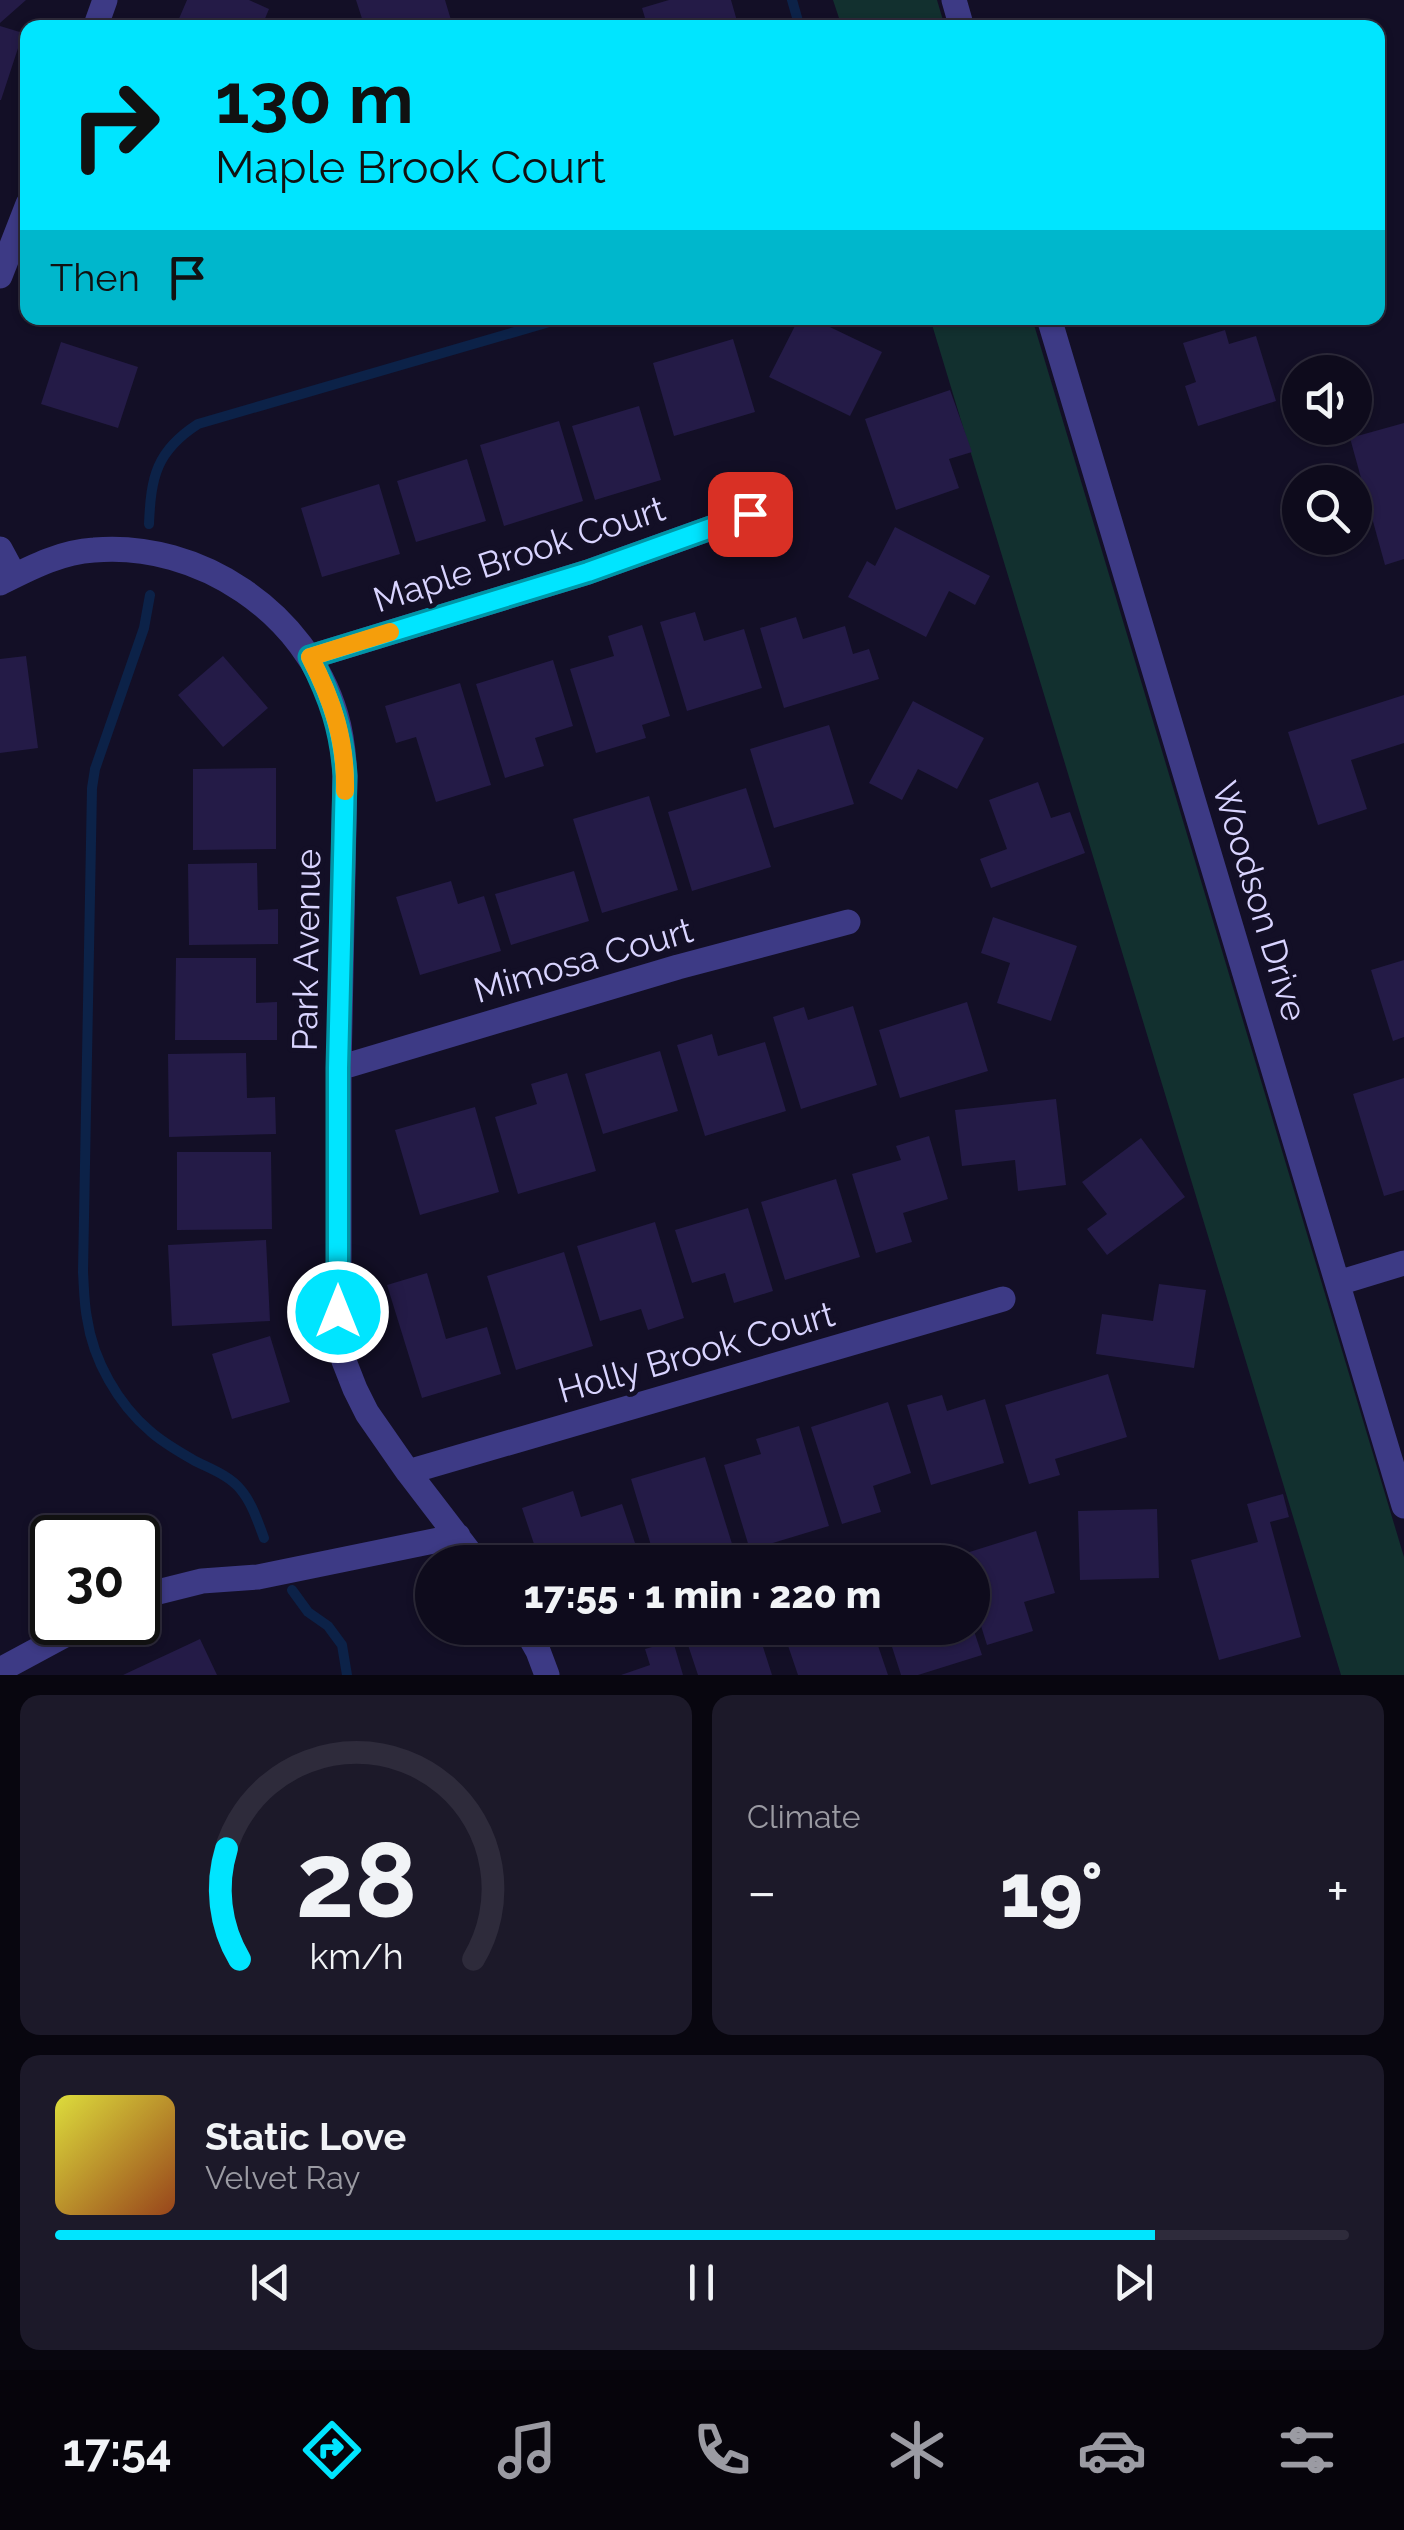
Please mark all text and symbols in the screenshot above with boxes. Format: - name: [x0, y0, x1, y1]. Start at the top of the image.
- text: 130 m: [215, 57, 414, 139]
- icon: right: [50, 60, 180, 190]
- text: Maple Brook Court: [215, 141, 606, 194]
- icon: arrive: [160, 250, 215, 305]
- text: Then: [50, 255, 140, 300]
- map controls: [1282, 355, 1372, 555]
- button: sound: [1282, 355, 1372, 445]
- button: search: [1282, 465, 1372, 555]
- pin: [708, 472, 793, 557]
- street label: Maple Brook Court: [368, 487, 670, 620]
- icon: arrive: [723, 487, 778, 542]
- street label: Woodson Drive: [1204, 776, 1316, 1026]
- street label: Park Avenue: [284, 849, 328, 1051]
- street label: Mimosa Court: [469, 909, 697, 1011]
- position arrow: [286, 1260, 390, 1364]
- street label: Holly Brook Court: [553, 1293, 839, 1411]
- speed limit sign: 30: [30, 1515, 160, 1645]
- text: 17:55 · 1 min · 220 m: [524, 1572, 881, 1617]
- text: Climate: [747, 1798, 861, 1835]
- text: 28: [295, 1819, 417, 1941]
- text: 19°: [1000, 1846, 1103, 1935]
- text: −: [747, 1859, 777, 1924]
- text: +: [1326, 1859, 1349, 1924]
- text: km/h: [309, 1935, 403, 1977]
- text: Static Love: [205, 2114, 406, 2159]
- text: Velvet Ray: [205, 2159, 360, 2196]
- icon: previous: [243, 2255, 298, 2310]
- icon: pause: [674, 2255, 729, 2310]
- icon: next: [1106, 2255, 1161, 2310]
- icon: directions: [297, 2415, 367, 2485]
- icon: music: [492, 2415, 562, 2485]
- icon: phone: [687, 2415, 757, 2485]
- icon: climate: [882, 2415, 952, 2485]
- icon: car: [1077, 2415, 1147, 2485]
- icon: filters: [1272, 2415, 1342, 2485]
- text: 17:54: [62, 2424, 172, 2477]

